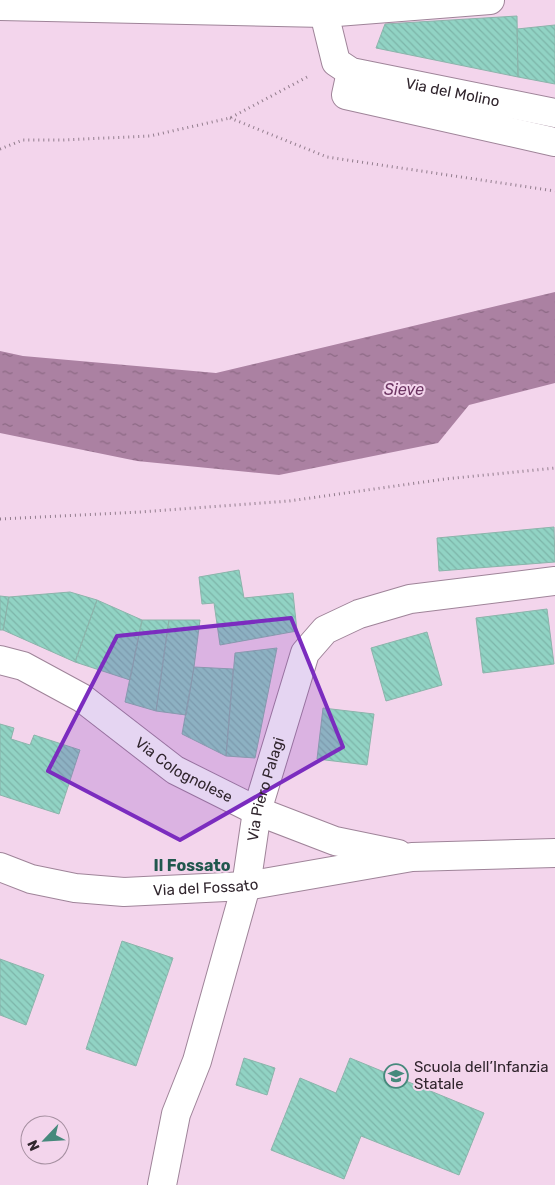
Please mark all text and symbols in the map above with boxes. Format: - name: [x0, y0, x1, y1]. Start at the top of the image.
- street label: Via del Molino: [404, 74, 501, 111]
- water label: Sieve: [384, 380, 424, 399]
- street label: Via Colognolese: [131, 733, 235, 806]
- street label: Via Piero Palagi: [244, 735, 288, 843]
- district label: Il Fossato: [154, 856, 231, 875]
- street label: Via del Fossato: [153, 875, 260, 900]
- place label: Scuola dell’Infanzia Statale: [414, 1058, 549, 1093]
- school or university icon: Scuola dell’Infanzia Statale: [383, 1063, 409, 1089]
- north arrow: [20, 1115, 70, 1165]
- text: N: [24, 1137, 44, 1153]

